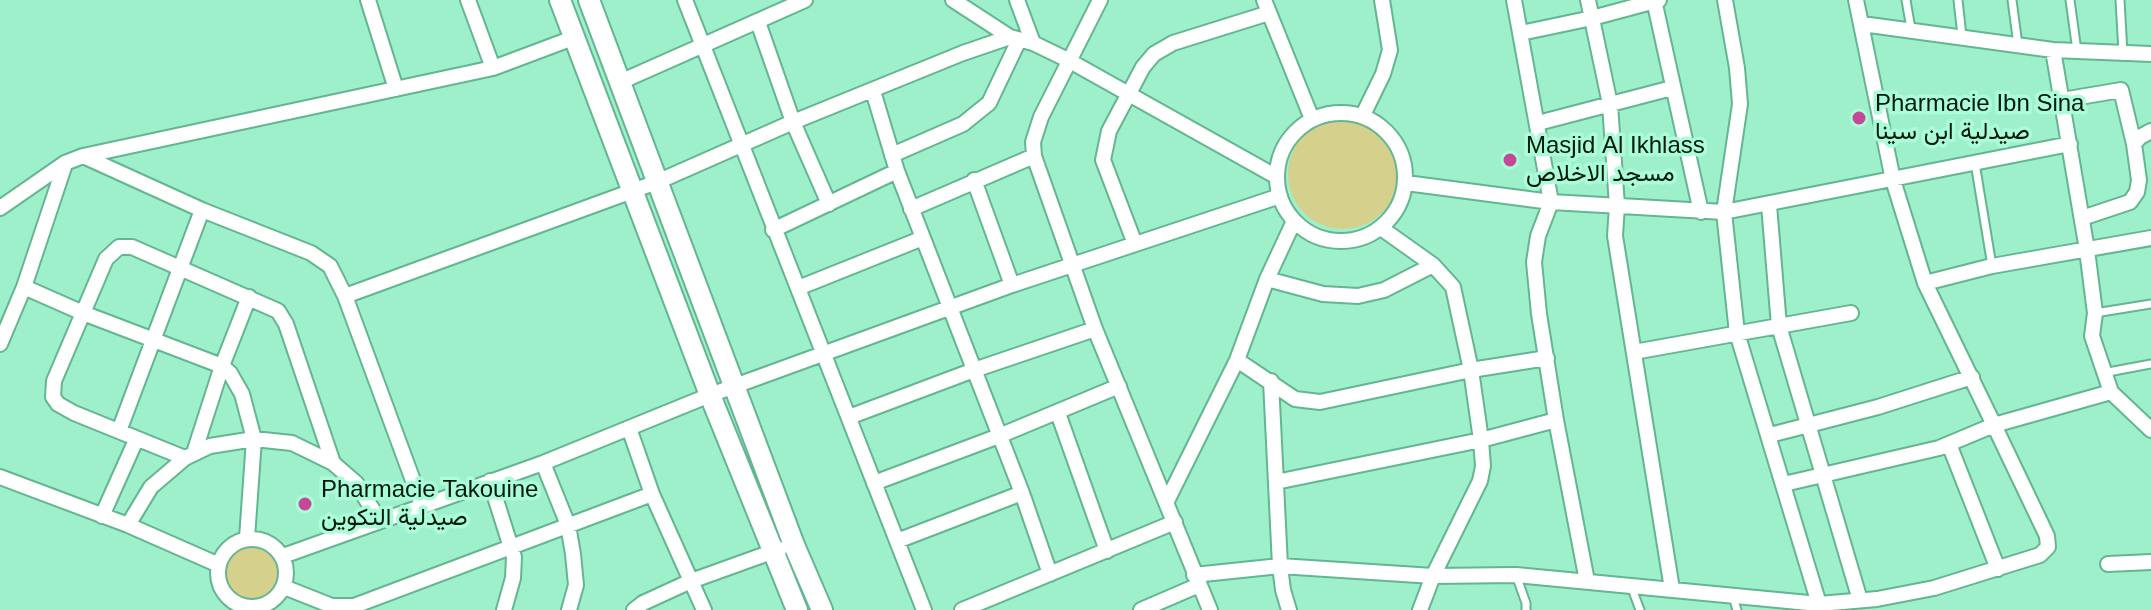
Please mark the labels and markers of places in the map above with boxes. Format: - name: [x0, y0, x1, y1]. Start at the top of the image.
- place label: Pharmacie Ibn Sina صيدلية ابن سينا: [1875, 90, 2084, 146]
- marker: Pharmacie Ibn Sina صيدلية ابن سينا: [1850, 109, 1868, 127]
- place label: Masjid Al Ikhlass مسجد الاخلاص: [1526, 132, 1705, 188]
- marker: Masjid Al Ikhlass مسجد الاخلاص: [1501, 151, 1519, 169]
- place label: Pharmacie Takouine صيدلية التكوين: [321, 476, 538, 532]
- marker: Pharmacie Takouine صيدلية التكوين: [296, 495, 314, 513]

